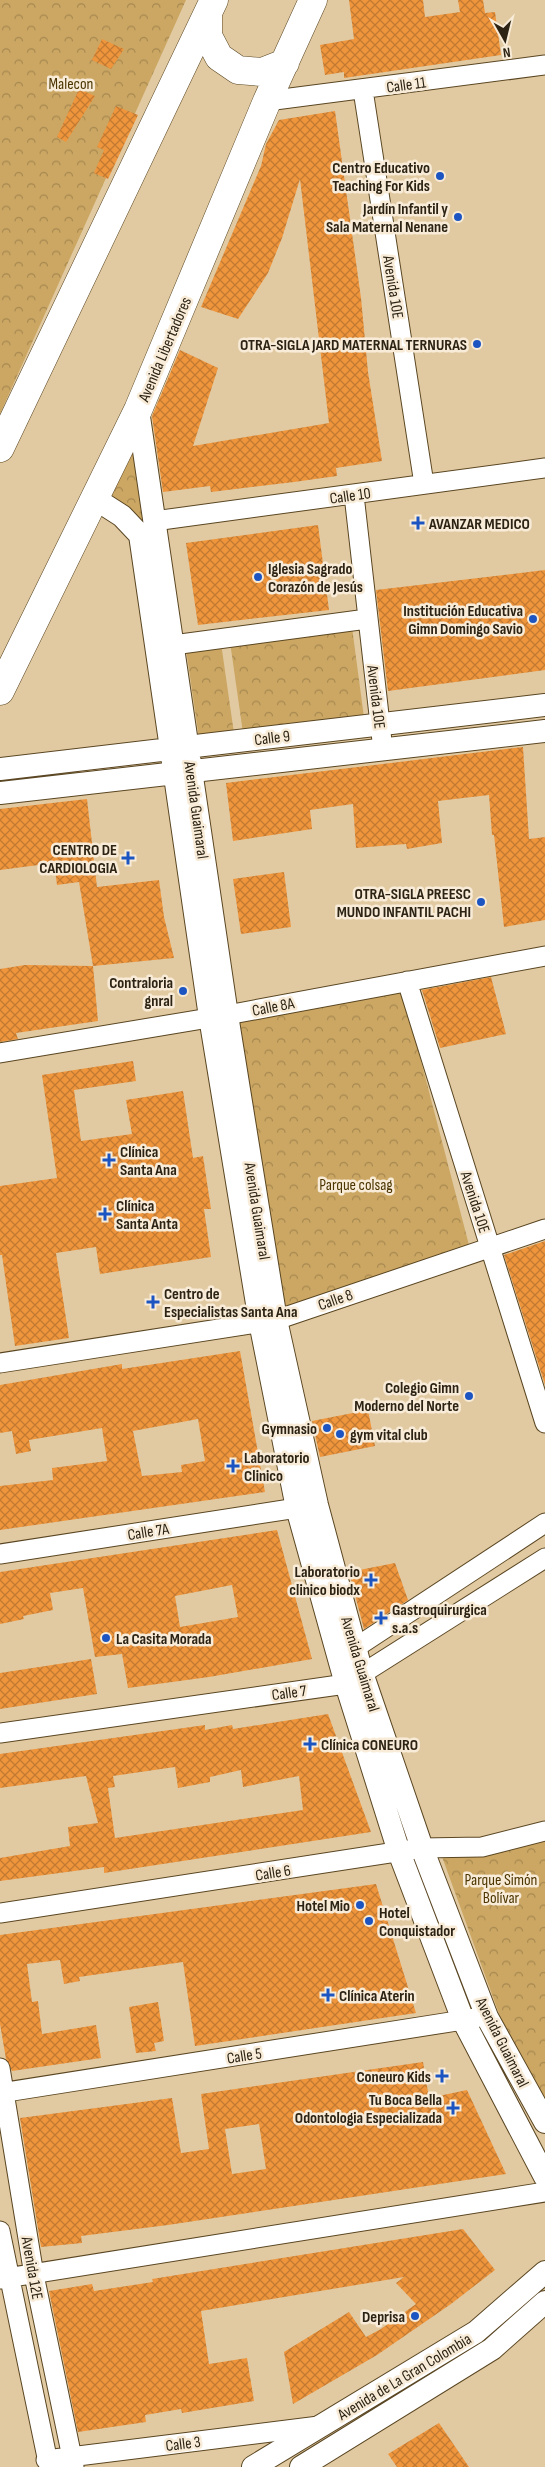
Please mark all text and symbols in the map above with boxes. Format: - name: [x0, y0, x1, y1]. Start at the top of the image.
- north arrow: [480, 15, 530, 65]
- text: N: [502, 43, 512, 61]
- street label: Calle 11: [385, 73, 428, 98]
- park label: Malecon: [49, 75, 93, 94]
- place label: Centro Educativo Teaching For Kids: [332, 159, 430, 196]
- marker: Centro Educativo Teaching For Kids: [434, 170, 446, 182]
- place label: Jardín Infantil y Sala Maternal Nenane: [326, 200, 448, 237]
- marker: Jardín Infantil y Sala Maternal Nenane: [452, 211, 464, 223]
- street label: Avenida 10E: [378, 253, 407, 320]
- street label: Avenida Libertadores: [134, 294, 196, 406]
- place label: OTRA-SIGLA JARD MATERNAL TERNURAS: [240, 336, 467, 355]
- marker: OTRA-SIGLA JARD MATERNAL TERNURAS: [471, 338, 483, 350]
- street label: Calle 10: [328, 484, 372, 509]
- place label: AVANZAR MEDICO: [428, 515, 530, 534]
- marker: AVANZAR MEDICO: [411, 516, 425, 530]
- place label: Iglesia Sagrado Corazón de Jesús: [268, 560, 363, 597]
- marker: Iglesia Sagrado Corazón de Jesús: [252, 571, 264, 583]
- place label: Institución Educativa Gimn Domingo Savio: [403, 602, 523, 639]
- marker: Institución Educativa Gimn Domingo Savio: [527, 613, 539, 625]
- street label: Avenida 10E: [362, 663, 389, 730]
- street label: Calle 9: [253, 727, 291, 750]
- street label: Avenida Guaimaral: [179, 759, 212, 860]
- place label: CENTRO DE CARDIOLOGIA: [39, 841, 117, 878]
- marker: CENTRO DE CARDIOLOGIA: [121, 851, 135, 865]
- place label: OTRA-SIGLA PREESC MUNDO INFANTIL PACHI: [337, 885, 471, 922]
- marker: OTRA-SIGLA PREESC MUNDO INFANTIL PACHI: [475, 896, 487, 908]
- place label: Contraloria gnral: [109, 974, 173, 1011]
- marker: Contraloria gnral: [177, 985, 189, 997]
- street label: Calle 8A: [251, 994, 296, 1021]
- place label: Clínica Santa Ana: [120, 1143, 177, 1180]
- marker: Clínica Santa Ana: [102, 1153, 116, 1167]
- street label: Avenida Guaimaral: [239, 1160, 274, 1261]
- street label: Avenida 10E: [455, 1168, 493, 1236]
- park label: Parque colsag: [319, 1176, 393, 1195]
- place label: Clínica Santa Anta: [116, 1197, 178, 1234]
- marker: Clínica Santa Anta: [98, 1207, 112, 1221]
- place label: Centro de Especialistas Santa Ana: [164, 1285, 297, 1322]
- street label: Calle 8: [316, 1286, 355, 1315]
- marker: Centro de Especialistas Santa Ana: [146, 1295, 160, 1309]
- place label: Colegio Gimn Moderno del Norte: [354, 1379, 459, 1416]
- marker: Colegio Gimn Moderno del Norte: [463, 1390, 475, 1402]
- place label: Gymnasio: [261, 1420, 317, 1439]
- marker: Gymnasio: [321, 1422, 333, 1434]
- place label: gym vital club: [350, 1426, 428, 1445]
- marker: gym vital club: [334, 1428, 346, 1440]
- place label: Laboratorio Clinico: [244, 1449, 309, 1486]
- marker: Laboratorio Clinico: [226, 1459, 240, 1473]
- street label: Calle 7A: [126, 1520, 170, 1545]
- place label: Laboratorio clinico biodx: [289, 1563, 360, 1600]
- marker: Laboratorio clinico biodx: [364, 1573, 378, 1587]
- place label: Gastroquirurgica s.a.s: [392, 1601, 487, 1638]
- marker: Gastroquirurgica s.a.s: [374, 1611, 388, 1625]
- street label: Avenida Guaimaral: [336, 1614, 383, 1714]
- place label: La Casita Morada: [116, 1630, 212, 1649]
- marker: La Casita Morada: [100, 1632, 112, 1644]
- street label: Calle 7: [271, 1682, 308, 1705]
- place label: Clínica CONEURO: [321, 1736, 418, 1755]
- marker: Clínica CONEURO: [303, 1737, 317, 1751]
- street label: Calle 6: [254, 1861, 292, 1886]
- park label: Parque Simón Bolívar: [465, 1871, 537, 1908]
- place label: Hotel Mio: [296, 1897, 350, 1916]
- marker: Hotel Mio: [354, 1899, 366, 1911]
- place label: Hotel Conquistador: [379, 1904, 455, 1941]
- marker: Hotel Conquistador: [363, 1915, 375, 1927]
- place label: Clínica Aterin: [339, 1987, 415, 2006]
- marker: Clínica Aterin: [321, 1988, 335, 2002]
- street label: Avenida Guaimaral: [470, 1994, 532, 2091]
- street label: Calle 5: [225, 2044, 263, 2069]
- place label: Coneuro Kids: [356, 2068, 431, 2087]
- marker: Coneuro Kids: [435, 2069, 449, 2083]
- place label: Tu Boca Bella Odontologia Especializada: [295, 2091, 442, 2128]
- marker: Tu Boca Bella Odontologia Especializada: [446, 2101, 460, 2115]
- street label: Avenida 12E: [16, 2234, 46, 2301]
- place label: Deprisa: [362, 2308, 405, 2327]
- marker: Deprisa: [409, 2310, 421, 2322]
- street label: Avenida de La Gran Colombia: [334, 2330, 475, 2425]
- street label: Calle 3: [165, 2433, 202, 2456]

